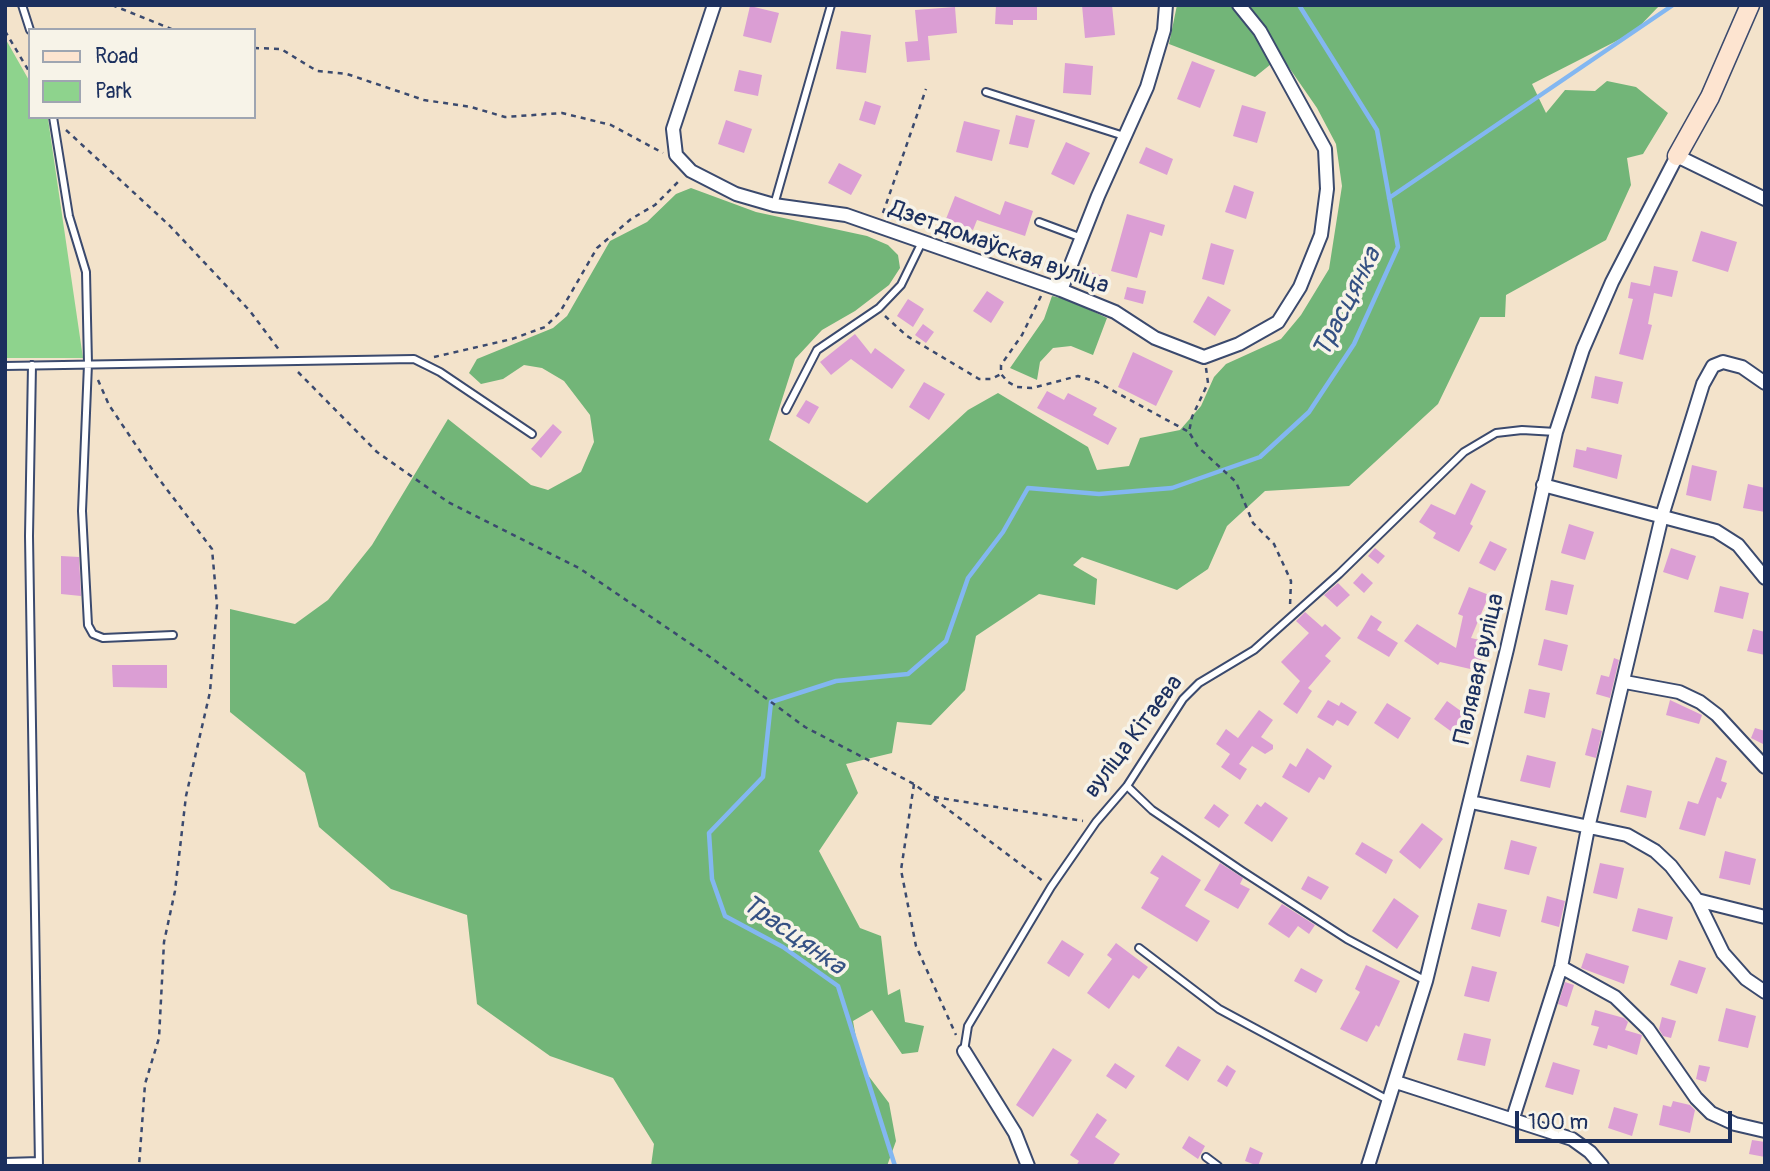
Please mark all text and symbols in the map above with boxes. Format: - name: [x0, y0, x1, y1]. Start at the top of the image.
- legend: [28, 28, 256, 119]
- text: Road: [95, 43, 139, 70]
- text: Park: [95, 78, 132, 105]
- street label: Дзетдомаўская вуліца: [885, 195, 1113, 301]
- water label: Трасцянка: [1307, 243, 1389, 363]
- street label: Палявая вуліца: [1449, 591, 1511, 747]
- street label: вуліца Кітаева: [1078, 670, 1190, 804]
- water label: Трасцянка: [735, 889, 851, 983]
- scale bar: [1518, 1098, 1735, 1142]
- text: 100 m: [1528, 1109, 1588, 1136]

